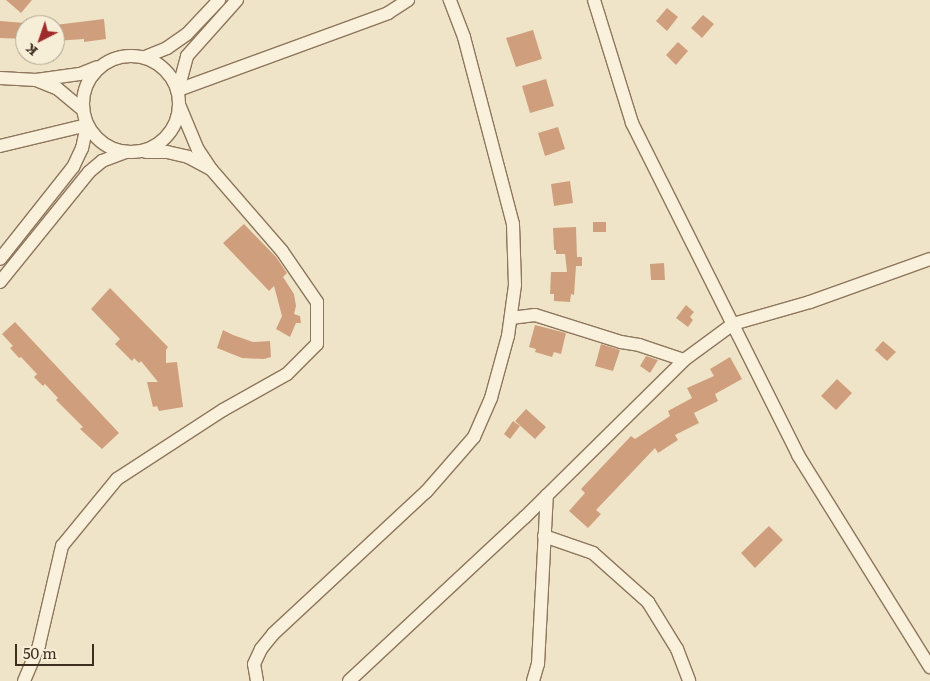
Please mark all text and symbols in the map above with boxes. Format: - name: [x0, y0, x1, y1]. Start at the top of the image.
- north arrow: [15, 15, 65, 65]
- text: K: [20, 39, 42, 62]
- scale bar: [18, 634, 96, 666]
- text: 50 m: [23, 641, 57, 664]

